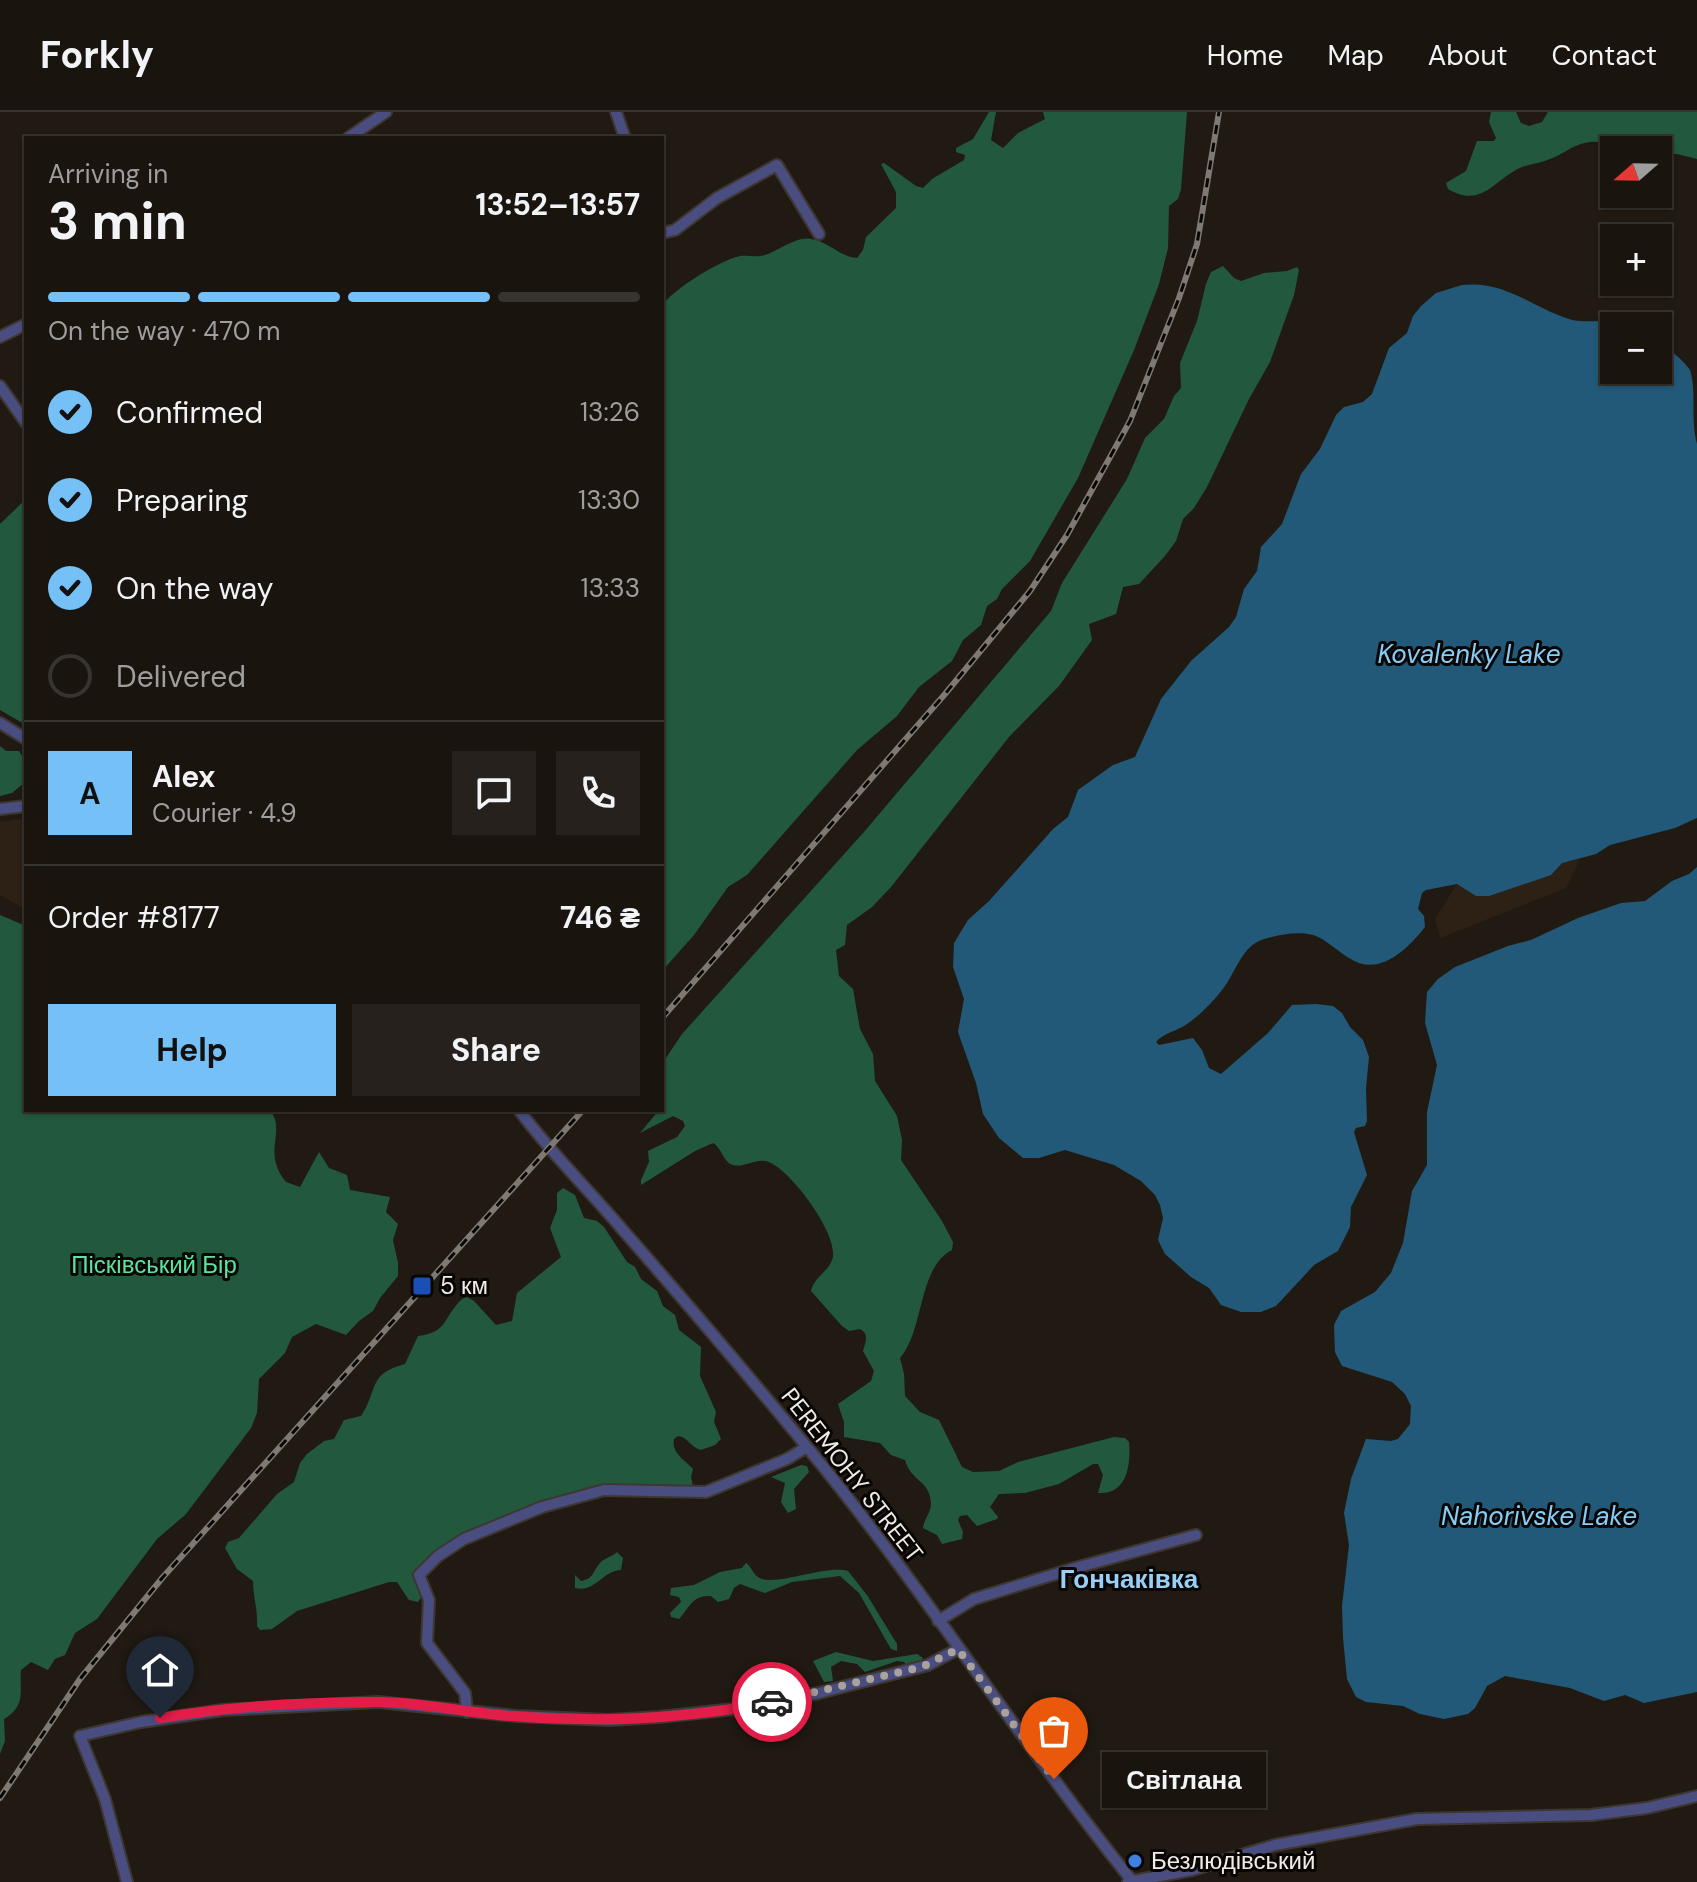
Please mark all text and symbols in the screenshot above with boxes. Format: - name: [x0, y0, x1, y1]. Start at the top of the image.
- text: Forkly: [40, 30, 154, 80]
- text: Home: [1207, 37, 1283, 74]
- text: Map: [1327, 37, 1384, 74]
- text: About: [1428, 37, 1507, 74]
- text: Contact: [1551, 37, 1657, 74]
- north arrow: [1600, 136, 1672, 208]
- map controls: [1600, 136, 1672, 384]
- text: Arriving in: [48, 157, 168, 191]
- text: 13:52–13:57: [476, 185, 640, 224]
- text: 3 min: [48, 187, 187, 255]
- button: +: [1600, 224, 1672, 296]
- button: −: [1600, 312, 1672, 384]
- text: On the way · 470 m: [48, 314, 281, 348]
- icon: check: [48, 390, 92, 434]
- text: Confirmed: [116, 393, 263, 432]
- text: 13:26: [580, 395, 640, 429]
- icon: check: [48, 478, 92, 522]
- text: Preparing: [116, 481, 248, 520]
- text: 13:30: [578, 483, 640, 517]
- icon: check: [48, 566, 92, 610]
- text: On the way: [116, 569, 273, 608]
- text: 13:33: [581, 571, 640, 605]
- water label: Kovalenky Lake: [1377, 637, 1561, 671]
- text: Delivered: [116, 657, 246, 696]
- button: chat: [452, 751, 536, 835]
- button: phone: [556, 751, 640, 835]
- text: Alex: [152, 757, 215, 796]
- text: A: [79, 774, 101, 813]
- text: Courier · 4.9: [152, 796, 297, 830]
- text: Order #8177: [48, 898, 220, 937]
- text: 746 ₴: [560, 898, 640, 937]
- button: Help: [48, 1004, 336, 1096]
- button: Share: [352, 1004, 640, 1096]
- park label: Пісківський Бір: [71, 1249, 237, 1280]
- place label: 5 км: [440, 1270, 488, 1301]
- marker: 5 км: [411, 1275, 433, 1297]
- street label: PEREMOHY STREET: [775, 1381, 930, 1568]
- water label: Nahorivske Lake: [1441, 1499, 1637, 1533]
- district label: Гончаківка: [1060, 1562, 1199, 1596]
- pin: [126, 1636, 194, 1718]
- icon: home: [138, 1648, 182, 1692]
- courier: [732, 1662, 812, 1742]
- icon: car: [750, 1680, 794, 1724]
- pin: [1020, 1697, 1088, 1779]
- icon: bag: [1032, 1709, 1076, 1753]
- callout: Світлана: [1102, 1751, 1266, 1807]
- text: Світлана: [1126, 1763, 1242, 1797]
- place label: Безлюдівський: [1151, 1845, 1315, 1876]
- marker: Безлюдівський: [1126, 1852, 1144, 1870]

